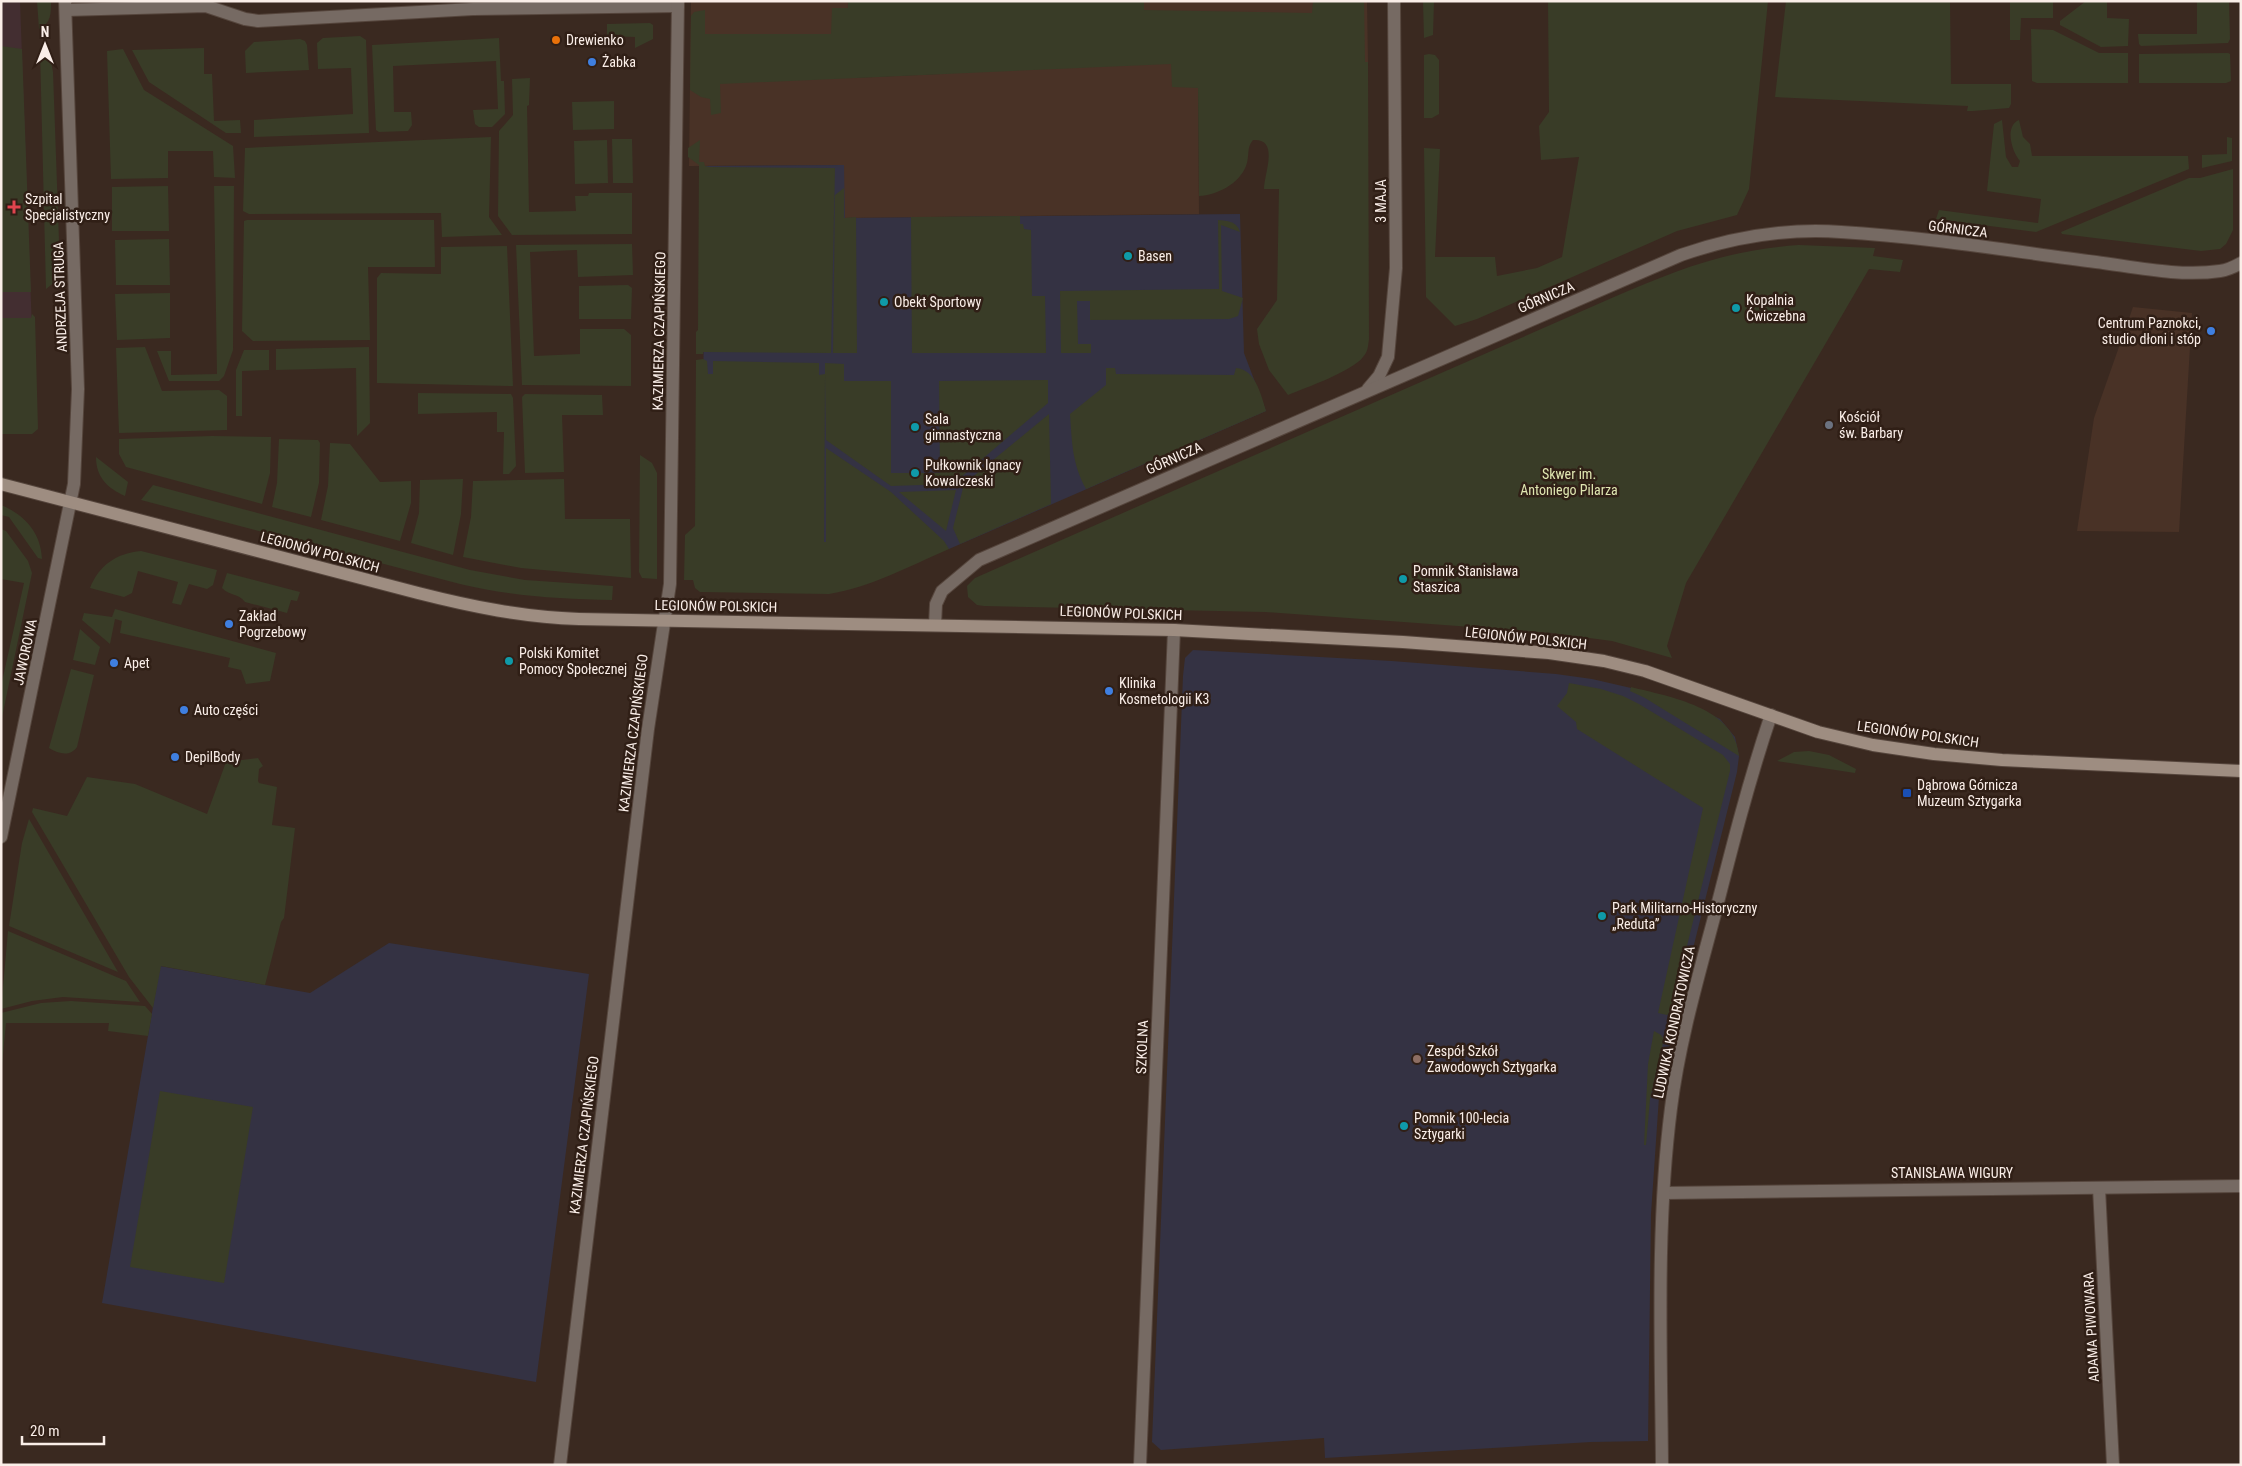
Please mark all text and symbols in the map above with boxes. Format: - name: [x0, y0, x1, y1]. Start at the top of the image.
- north arrow: [20, 20, 70, 70]
- text: N: [41, 24, 49, 40]
- place label: Drewienko: [566, 32, 624, 48]
- marker: Drewienko: [550, 34, 562, 46]
- place label: Żabka: [602, 54, 636, 70]
- marker: Żabka: [586, 56, 598, 68]
- street label: 3 MAJA: [1373, 179, 1389, 223]
- place label: Szpital Specjalistyczny: [25, 191, 110, 223]
- marker: Szpital Specjalistyczny: [7, 200, 21, 214]
- street label: GÓRNICZA: [1927, 216, 1989, 241]
- street label: ANDRZEJA STRUGA: [50, 241, 70, 353]
- place label: Basen: [1138, 248, 1172, 264]
- marker: Basen: [1122, 250, 1134, 262]
- street label: KAZIMIERZA CZAPIŃSKIEGO: [649, 251, 668, 411]
- street label: GÓRNICZA: [1515, 277, 1577, 316]
- place label: Kopalnia Ćwiczebna: [1746, 292, 1806, 324]
- place label: Obekt Sportowy: [894, 294, 981, 310]
- marker: Obekt Sportowy: [878, 296, 890, 308]
- marker: Kopalnia Ćwiczebna: [1730, 302, 1742, 314]
- place label: Centrum Paznokci, studio dłoni i stóp: [2098, 315, 2201, 347]
- marker: Centrum Paznokci, studio dłoni i stóp: [2205, 325, 2217, 337]
- place label: Kościół św. Barbary: [1839, 409, 1903, 441]
- place label: Sala gimnastyczna: [925, 411, 1002, 443]
- marker: Kościół św. Barbary: [1823, 419, 1835, 431]
- marker: Sala gimnastyczna: [909, 421, 921, 433]
- street label: GÓRNICZA: [1143, 438, 1205, 477]
- place label: Pułkownik Ignacy Kowalczeski: [925, 457, 1021, 489]
- park label: Skwer im. Antoniego Pilarza: [1520, 466, 1618, 498]
- marker: Pułkownik Ignacy Kowalczeski: [909, 467, 921, 479]
- street label: LEGIONÓW POLSKICH: [259, 527, 382, 576]
- place label: Pomnik Stanisława Staszica: [1413, 563, 1518, 595]
- marker: Pomnik Stanisława Staszica: [1397, 573, 1409, 585]
- street label: LEGIONÓW POLSKICH: [655, 596, 777, 615]
- street label: LEGIONÓW POLSKICH: [1059, 602, 1183, 623]
- place label: Zakład Pogrzebowy: [239, 608, 306, 640]
- street label: JAWOROWA: [10, 617, 40, 687]
- marker: Zakład Pogrzebowy: [223, 618, 235, 630]
- street label: LEGIONÓW POLSKICH: [1464, 623, 1588, 652]
- place label: Polski Komitet Pomocy Społecznej: [519, 645, 627, 677]
- street label: KAZIMIERZA CZAPIŃSKIEGO: [614, 653, 651, 813]
- place label: Apet: [124, 655, 150, 671]
- marker: Polski Komitet Pomocy Społecznej: [503, 655, 515, 667]
- marker: Apet: [108, 657, 120, 669]
- place label: Klinika Kosmetologii K3: [1119, 675, 1209, 707]
- marker: Klinika Kosmetologii K3: [1103, 685, 1115, 697]
- place label: Auto części: [194, 702, 258, 718]
- marker: Auto części: [178, 704, 190, 716]
- street label: LEGIONÓW POLSKICH: [1856, 717, 1980, 750]
- place label: DepilBody: [185, 749, 240, 765]
- marker: DepilBody: [169, 751, 181, 763]
- place label: Dąbrowa Górnicza Muzeum Sztygarka: [1917, 777, 2022, 809]
- marker: Dąbrowa Górnicza Muzeum Sztygarka: [1901, 787, 1913, 799]
- place label: Park Militarno-Historyczny „Reduta”: [1612, 900, 1758, 932]
- marker: Park Militarno-Historyczny „Reduta”: [1596, 910, 1608, 922]
- street label: LUDWIKA KONDRATOWICZA: [1650, 944, 1698, 1100]
- street label: SZKOLNA: [1133, 1020, 1151, 1074]
- place label: Zespół Szkół Zawodowych Sztygarka: [1427, 1043, 1557, 1075]
- marker: Zespół Szkół Zawodowych Sztygarka: [1411, 1053, 1423, 1065]
- street label: KAZIMIERZA CZAPIŃSKIEGO: [565, 1055, 602, 1215]
- place label: Pomnik 100-lecia Sztygarki: [1414, 1110, 1509, 1142]
- marker: Pomnik 100-lecia Sztygarki: [1398, 1120, 1410, 1132]
- street label: STANISŁAWA WIGURY: [1891, 1165, 2014, 1181]
- street label: ADAMA PIWOWARA: [2080, 1272, 2102, 1382]
- scale bar: [22, 1414, 105, 1446]
- text: 20 m: [30, 1422, 60, 1440]

